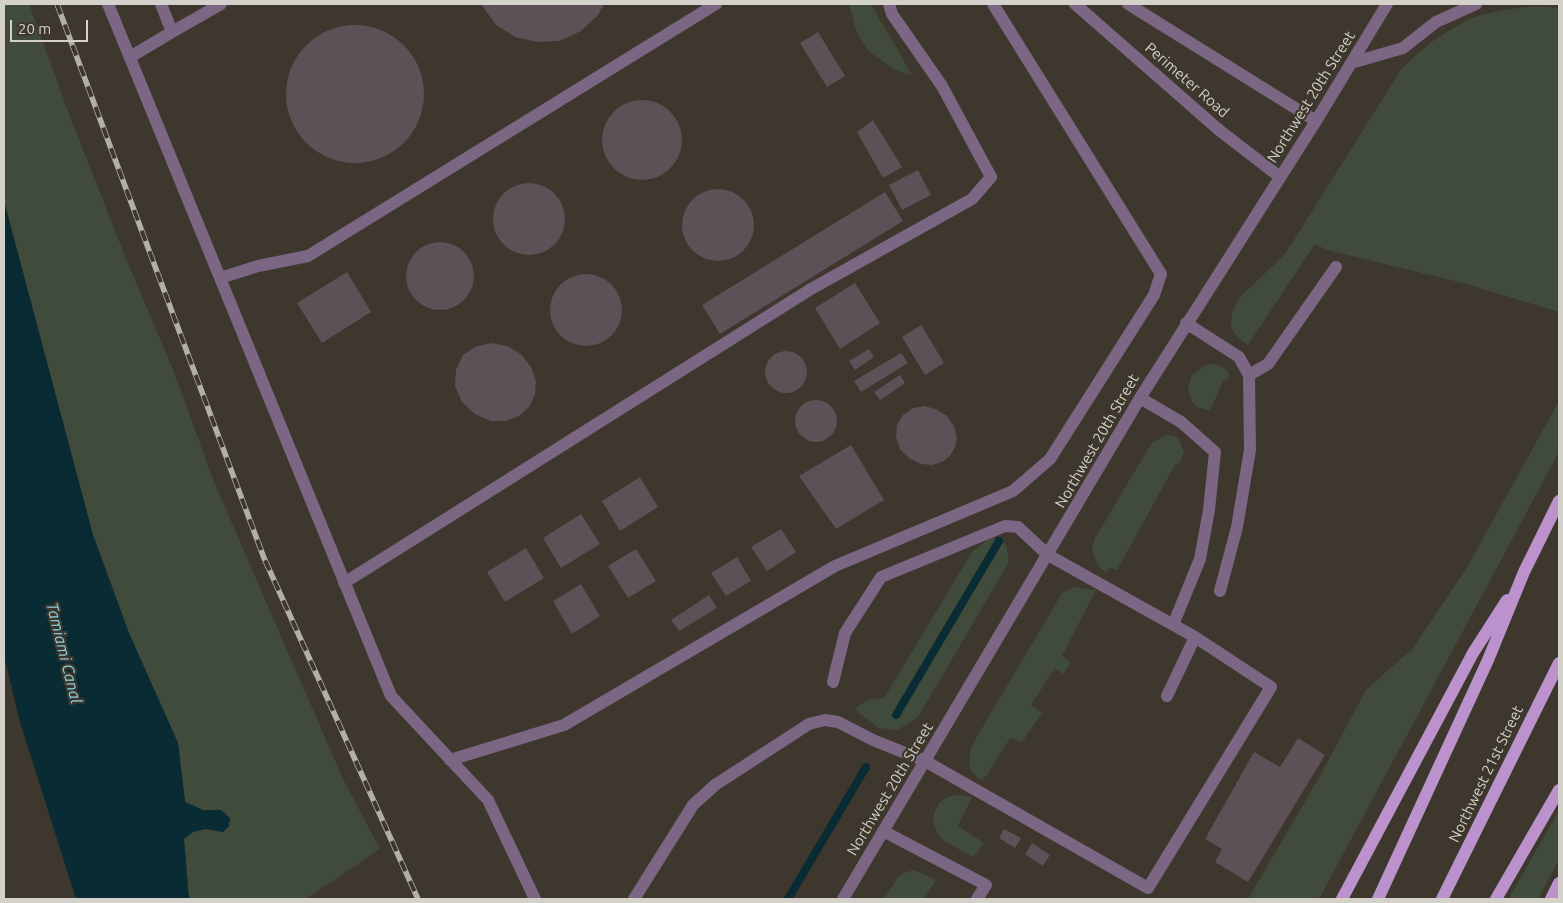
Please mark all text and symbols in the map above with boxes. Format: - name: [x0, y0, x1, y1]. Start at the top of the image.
- scale bar: [12, 10, 90, 42]
- text: 20 m: [18, 20, 51, 37]
- street label: Northwest 20th Street: [1263, 28, 1359, 166]
- street label: Perimeter Road: [1141, 39, 1233, 121]
- street label: Northwest 20th Street: [1051, 371, 1143, 511]
- water label: Tamiami Canal: [42, 600, 86, 706]
- street label: Northwest 21st Street: [1445, 703, 1527, 845]
- street label: Northwest 20th Street: [843, 719, 937, 859]

